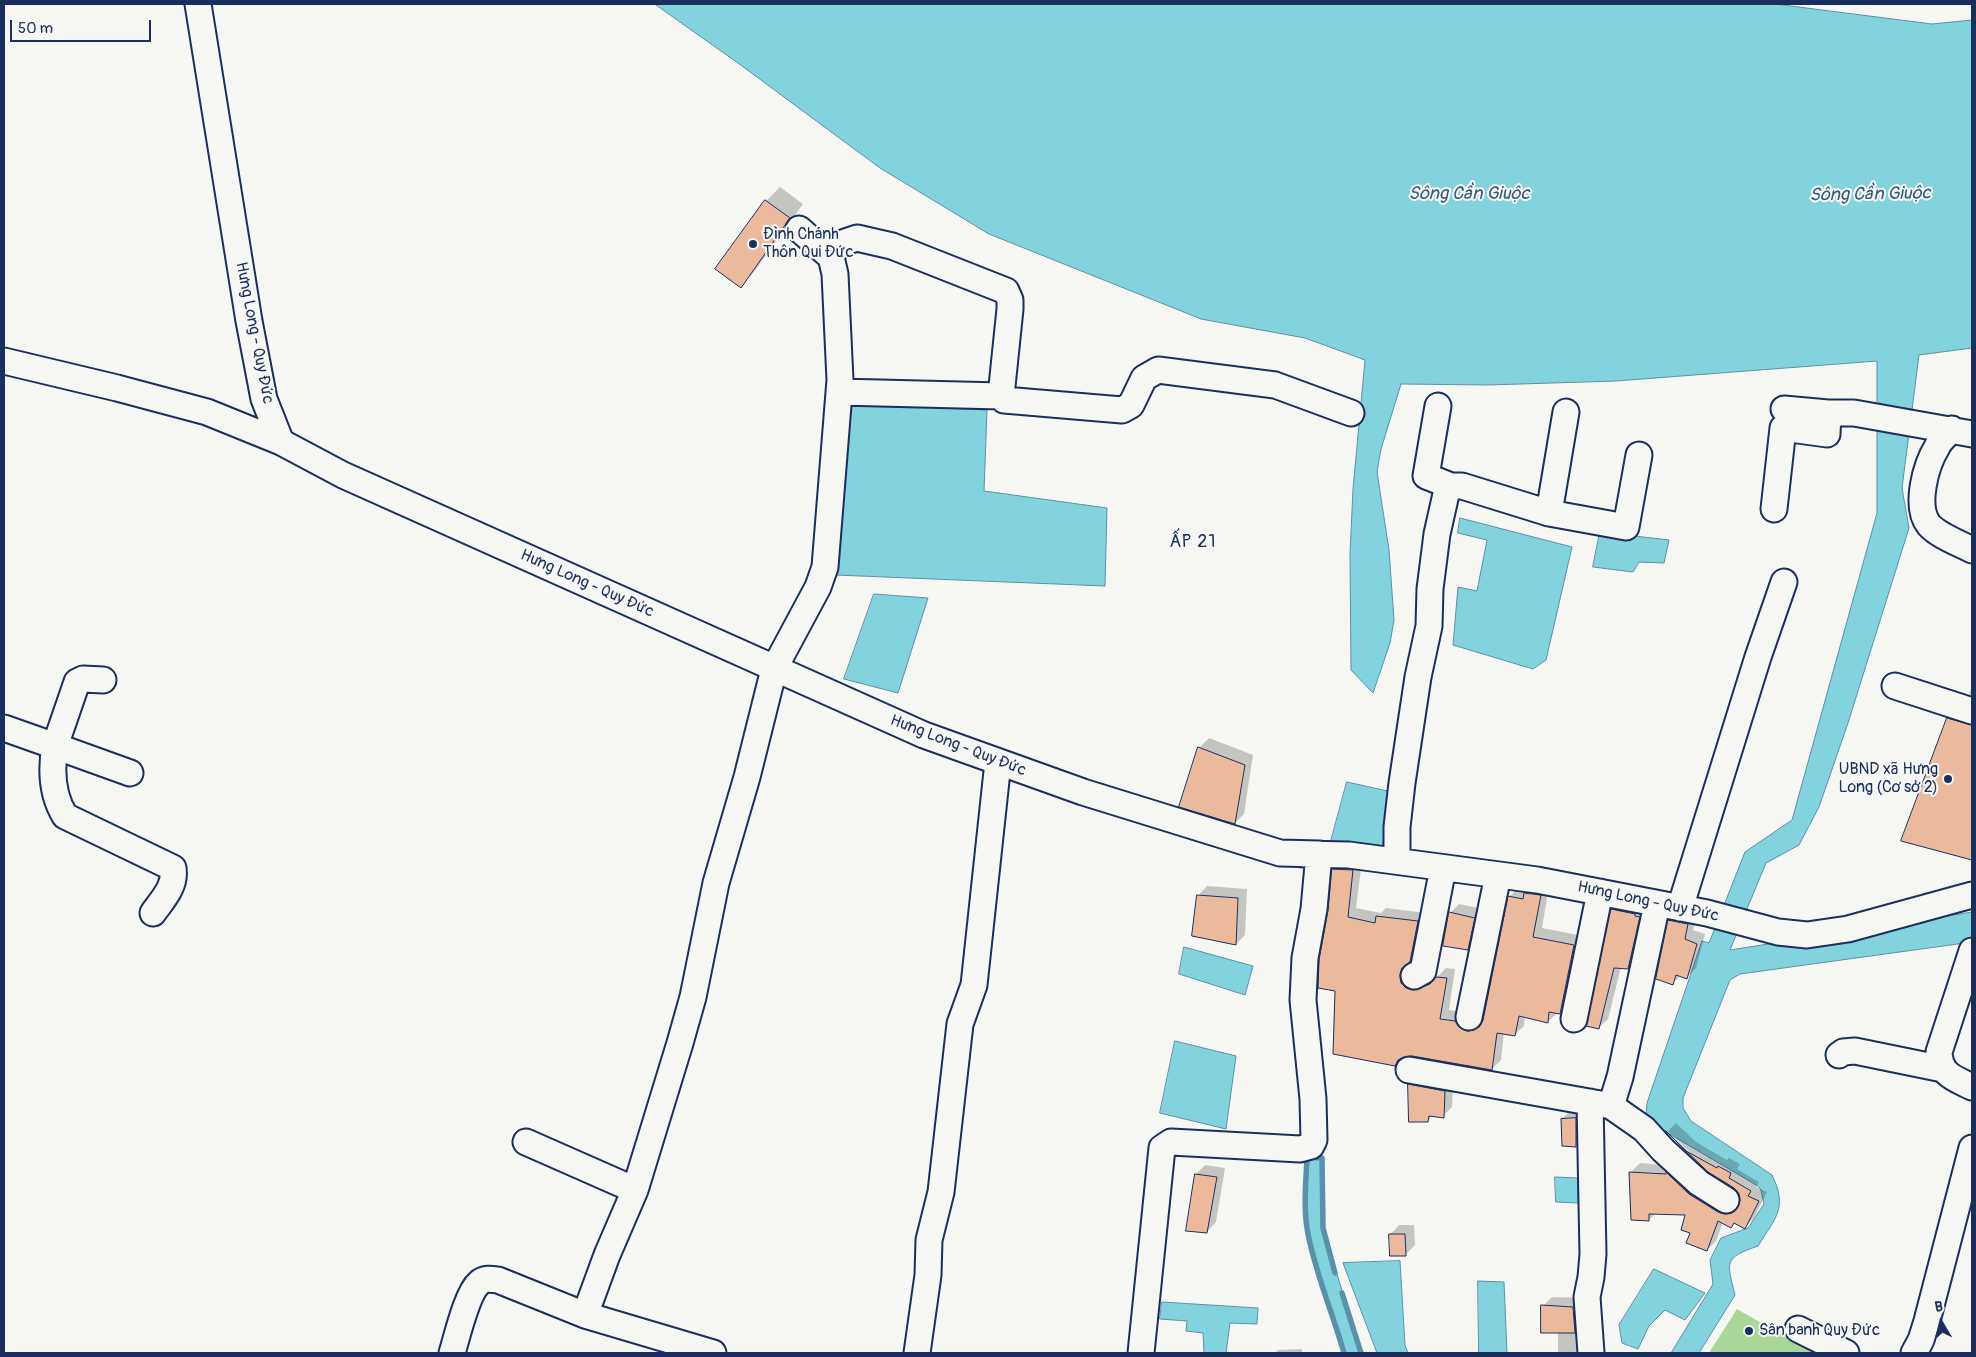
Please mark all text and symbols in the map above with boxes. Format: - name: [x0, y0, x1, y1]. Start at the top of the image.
- scale bar: [12, 10, 154, 42]
- text: 50 m: [18, 19, 53, 38]
- water label: Sông Cần Giuộc: [1408, 183, 1530, 205]
- water label: Sông Cần Giuộc: [1809, 183, 1931, 207]
- place label: Đình Chánh Thôn Qui Đức: [763, 225, 854, 263]
- marker: Đình Chánh Thôn Qui Đức: [747, 238, 759, 250]
- street label: Hưng Long - Quy Đức: [231, 260, 277, 406]
- district label: ẤP 21: [1169, 531, 1217, 553]
- street label: Hưng Long - Quy Đức: [517, 546, 657, 622]
- street label: Hưng Long - Quy Đức: [887, 711, 1029, 781]
- place label: UBND xã Hưng Long (Cơ sở 2): [1839, 760, 1938, 798]
- marker: UBND xã Hưng Long (Cơ sở 2): [1942, 773, 1954, 785]
- street label: Hưng Long - Quy Đức: [1575, 878, 1721, 926]
- north arrow: [1916, 1297, 1966, 1347]
- text: B: [1934, 1298, 1944, 1316]
- place label: Sân banh Quy Đức: [1759, 1321, 1880, 1341]
- marker: Sân banh Quy Đức: [1743, 1325, 1755, 1337]

